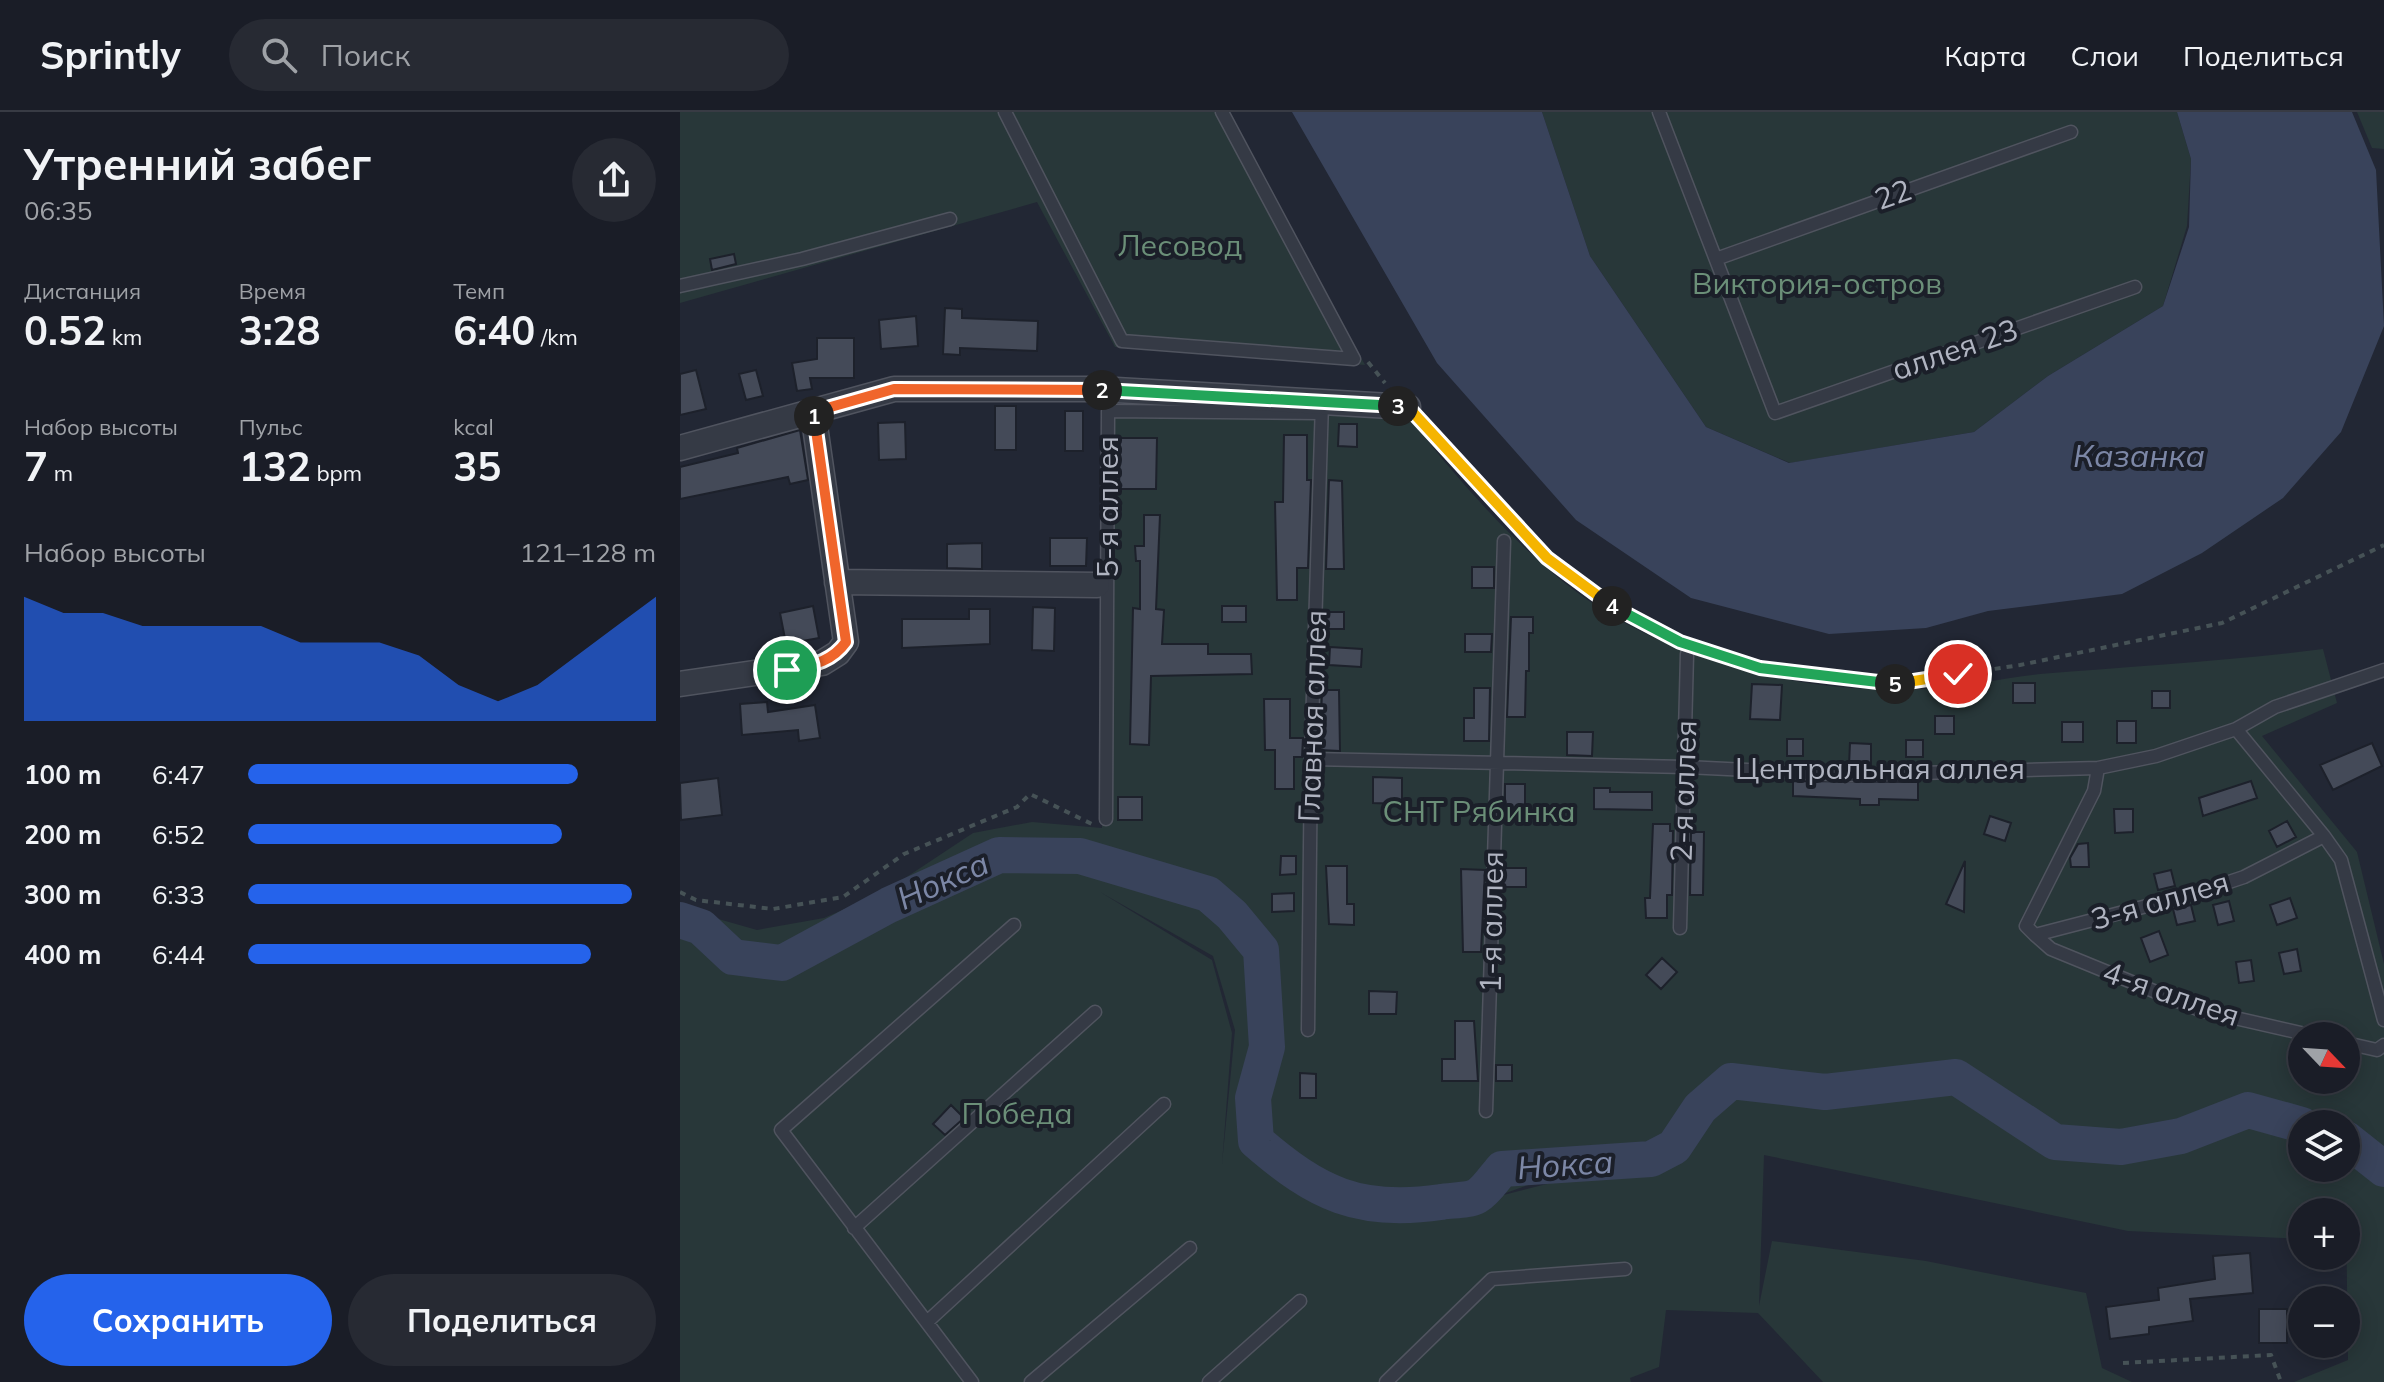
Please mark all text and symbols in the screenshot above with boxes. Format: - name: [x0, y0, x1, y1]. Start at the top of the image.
- search box: [229, 19, 789, 91]
- text: Sprintly: [40, 31, 181, 79]
- icon: search: [257, 33, 301, 77]
- text: Поиск: [321, 36, 410, 74]
- text: Карта: [1944, 38, 2027, 73]
- text: Слои: [2071, 38, 2139, 73]
- text: Поделиться: [2183, 38, 2344, 73]
- text: Утренний забег: [24, 136, 371, 191]
- button: share: [572, 138, 656, 222]
- street label: 22: [1869, 170, 1916, 218]
- text: 06:35: [24, 194, 92, 227]
- park label: Лесовод: [1118, 226, 1242, 264]
- park label: Виктория-остров: [1692, 264, 1942, 302]
- text: Дистанция: [24, 277, 141, 305]
- text: Время: [239, 277, 306, 305]
- text: Темп: [453, 277, 505, 305]
- text: 0.52: [24, 305, 106, 355]
- text: 3:28: [239, 305, 321, 355]
- text: 6:40: [453, 305, 535, 355]
- street label: аллея 23: [1887, 310, 2023, 388]
- text: km: [106, 323, 142, 351]
- text: /km: [535, 323, 578, 351]
- pin: 2: [1082, 370, 1122, 410]
- text: 2: [1095, 376, 1109, 404]
- pin: 3: [1378, 386, 1418, 426]
- text: 3: [1391, 392, 1405, 420]
- pin: 1: [794, 396, 834, 436]
- text: 1: [807, 402, 821, 430]
- text: Набор высоты: [24, 413, 178, 441]
- text: Пульс: [239, 413, 303, 441]
- text: kcal: [453, 413, 494, 441]
- water label: Казанка: [2073, 435, 2205, 475]
- street label: 5-я аллея: [1088, 436, 1126, 578]
- text: 7: [24, 441, 48, 491]
- text: 132: [239, 441, 311, 491]
- text: 35: [453, 441, 501, 491]
- text: m: [48, 459, 73, 487]
- text: bpm: [311, 459, 362, 487]
- text: Набор высоты: [24, 536, 206, 569]
- text: 121–128 m: [520, 536, 656, 569]
- pin: 4: [1592, 586, 1632, 626]
- text: 4: [1605, 592, 1619, 620]
- street label: Главная аллея: [1289, 609, 1335, 823]
- pin: [753, 636, 821, 704]
- pin: [1924, 640, 1992, 708]
- icon: arrive: [765, 648, 809, 692]
- icon: check: [1936, 652, 1980, 696]
- pin: 5: [1875, 664, 1915, 704]
- text: 5: [1888, 670, 1902, 698]
- street label: 2-я аллея: [1662, 719, 1704, 862]
- street label: Центральная аллея: [1735, 749, 2025, 787]
- text: 100 m: [24, 758, 101, 791]
- text: 6:47: [152, 758, 205, 791]
- park label: СНТ Рябинка: [1382, 792, 1576, 830]
- text: 200 m: [24, 818, 101, 851]
- text: 6:52: [152, 818, 205, 851]
- water label: Нокса: [891, 842, 995, 918]
- street label: 1-я аллея: [1471, 851, 1511, 993]
- street label: 3-я аллея: [2086, 862, 2233, 938]
- text: 300 m: [24, 878, 101, 911]
- text: 6:33: [152, 878, 205, 911]
- text: 400 m: [24, 938, 101, 971]
- text: 6:44: [152, 938, 205, 971]
- street label: 4-я аллея: [2098, 952, 2245, 1034]
- north arrow: [2288, 1022, 2360, 1094]
- map controls: [2288, 1022, 2360, 1358]
- park label: Победа: [962, 1094, 1073, 1132]
- button: layers: [2288, 1110, 2360, 1182]
- water label: Нокса: [1516, 1141, 1614, 1187]
- button: +: [2288, 1198, 2360, 1270]
- button: Сохранить: [24, 1274, 332, 1366]
- button: Поделиться: [348, 1274, 656, 1366]
- button: −: [2288, 1286, 2360, 1358]

